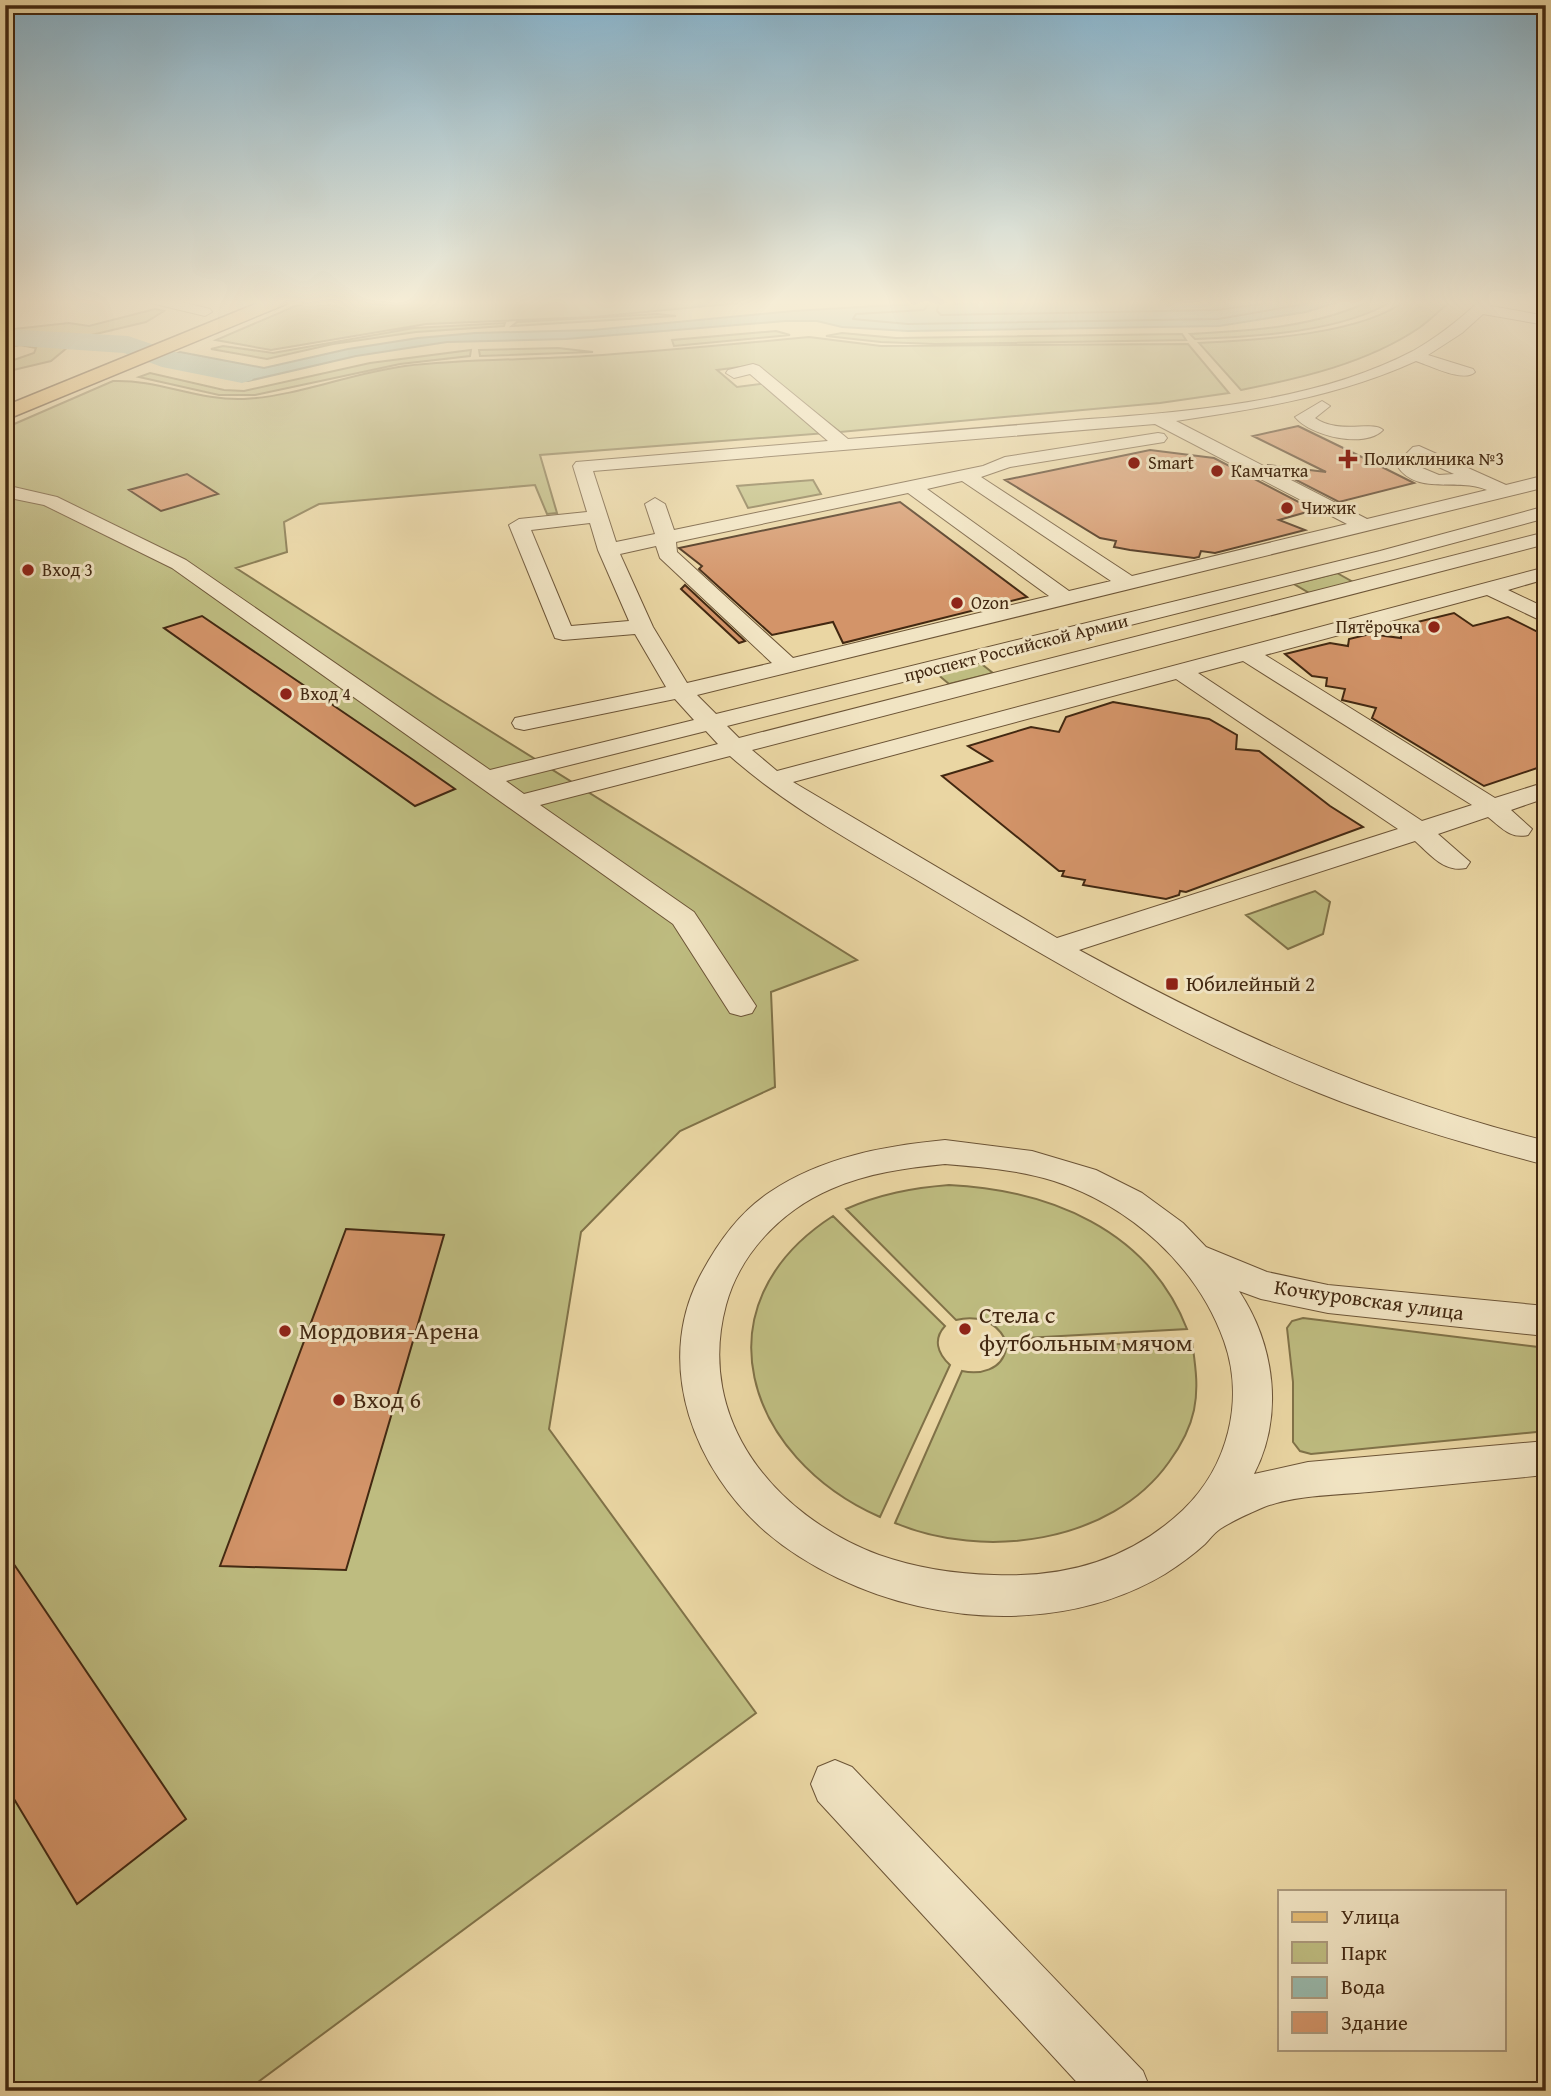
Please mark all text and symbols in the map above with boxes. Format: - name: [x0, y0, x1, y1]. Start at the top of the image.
- place label: Поликлиника №3: [1364, 445, 1504, 472]
- place label: Smart: [1148, 449, 1194, 476]
- marker: Поликлиника №3: [1338, 449, 1358, 469]
- marker: Smart: [1126, 455, 1142, 471]
- place label: Камчатка: [1231, 457, 1309, 484]
- marker: Камчатка: [1209, 463, 1225, 479]
- place label: Чижик: [1301, 494, 1357, 521]
- marker: Чижик: [1279, 500, 1295, 516]
- place label: Вход 3: [42, 556, 93, 583]
- marker: Вход 3: [20, 562, 36, 578]
- place label: Ozon: [971, 589, 1009, 616]
- marker: Ozon: [949, 595, 965, 611]
- street label: проспект Российской Армии: [901, 607, 1131, 688]
- place label: Пятёрочка: [1336, 613, 1420, 640]
- marker: Пятёрочка: [1426, 619, 1442, 635]
- place label: Вход 4: [300, 680, 351, 707]
- marker: Вход 4: [278, 686, 294, 702]
- place label: Юбилейный 2: [1186, 968, 1315, 999]
- marker: Юбилейный 2: [1164, 976, 1180, 992]
- street label: Кочкуровская улица: [1272, 1271, 1466, 1328]
- place label: Стела с футбольным мячом: [979, 1297, 1193, 1360]
- place label: Мордовия-Арена: [299, 1313, 479, 1348]
- marker: Стела с футбольным мячом: [957, 1321, 973, 1337]
- marker: Мордовия-Арена: [277, 1323, 293, 1339]
- place label: Вход 6: [353, 1382, 421, 1417]
- marker: Вход 6: [331, 1392, 347, 1408]
- legend: [1278, 1890, 1506, 2050]
- text: Улица: [1341, 1901, 1400, 1932]
- text: Парк: [1341, 1937, 1387, 1968]
- text: Вода: [1341, 1971, 1385, 2002]
- text: Здание: [1341, 2007, 1408, 2038]

